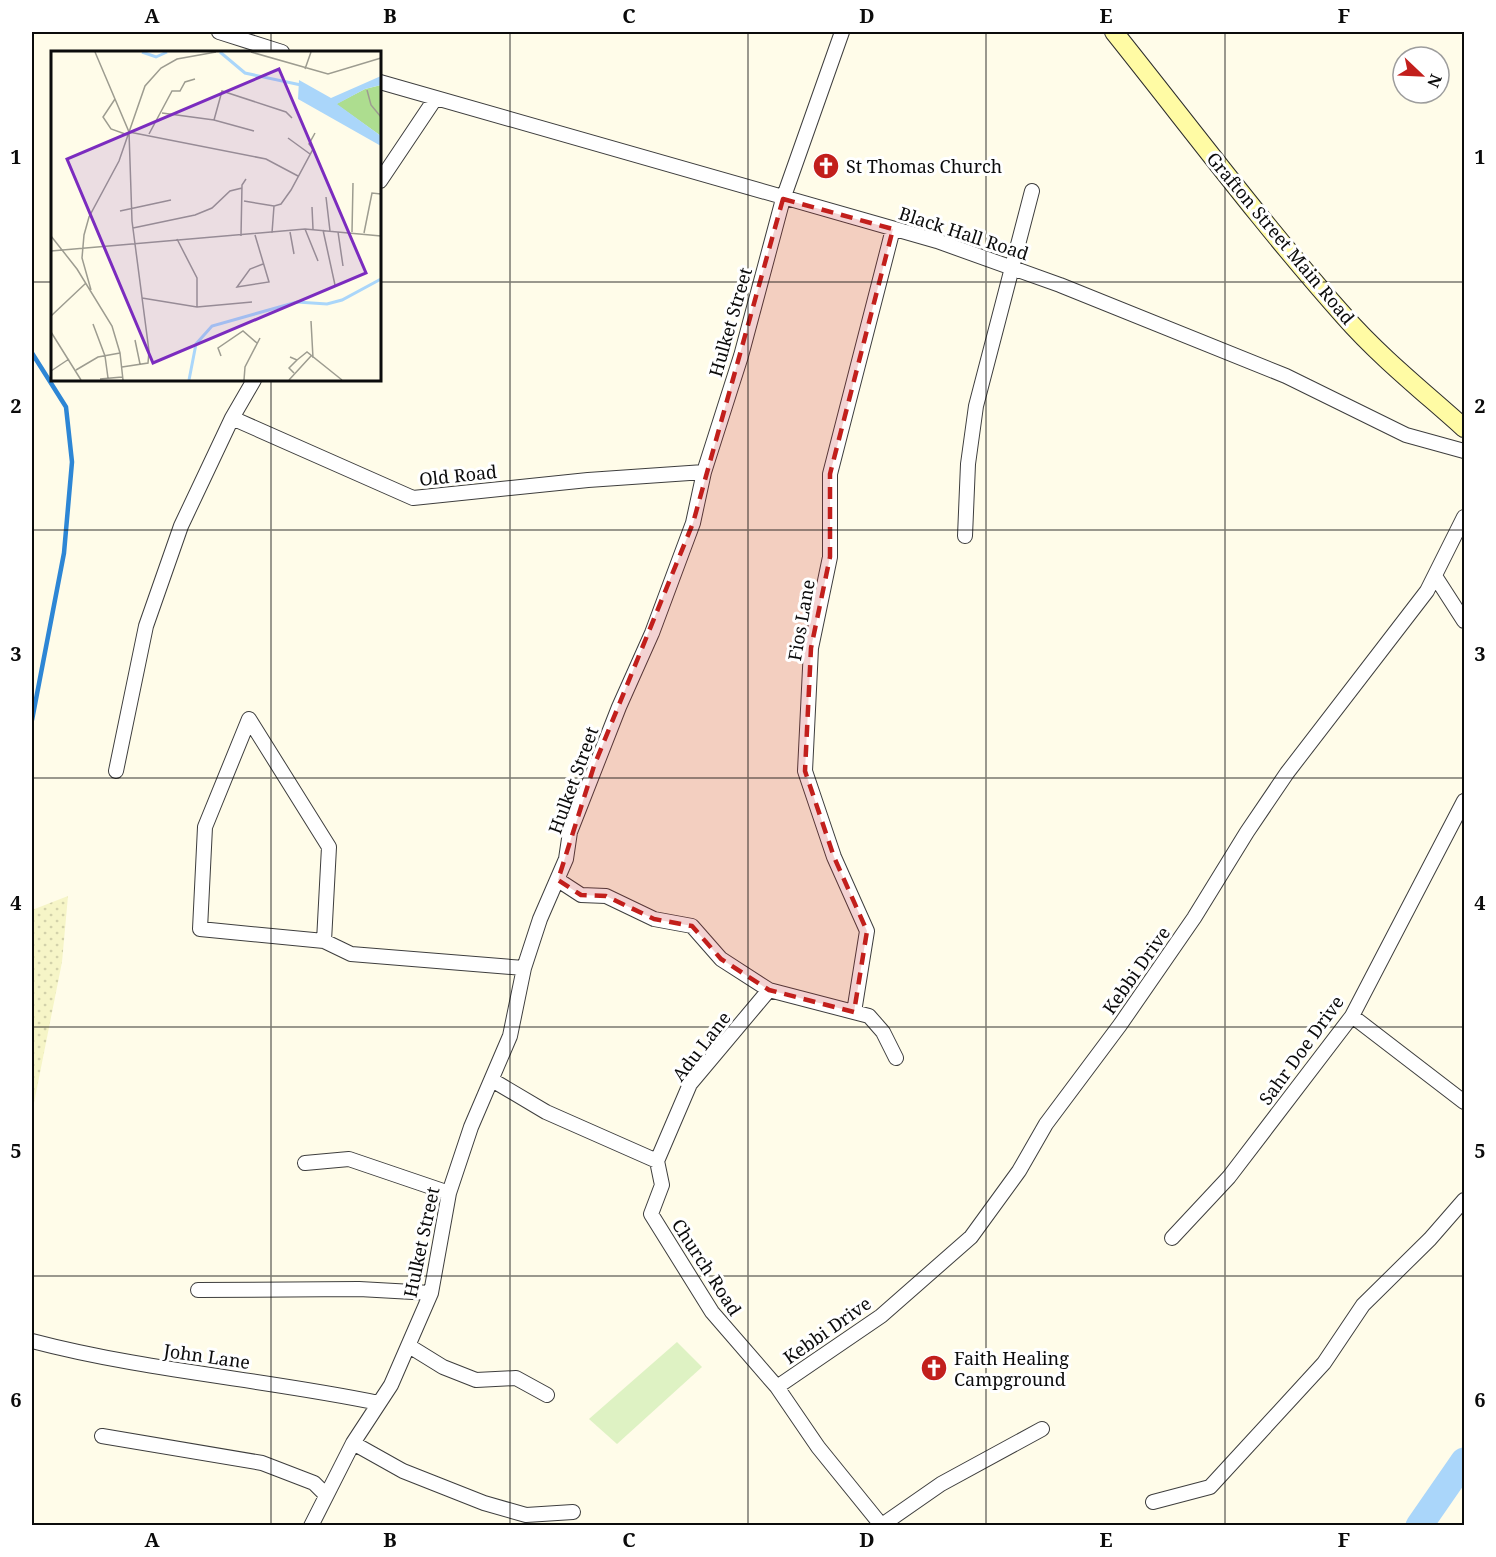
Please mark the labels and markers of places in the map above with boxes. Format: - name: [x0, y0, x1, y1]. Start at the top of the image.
- church icon: St Thomas Church: [811, 151, 841, 181]
- place label: St Thomas Church: [846, 154, 1002, 178]
- place label: Faith Healing Campground: [954, 1346, 1069, 1391]
- church icon: Faith Healing Campground: [919, 1353, 949, 1383]

